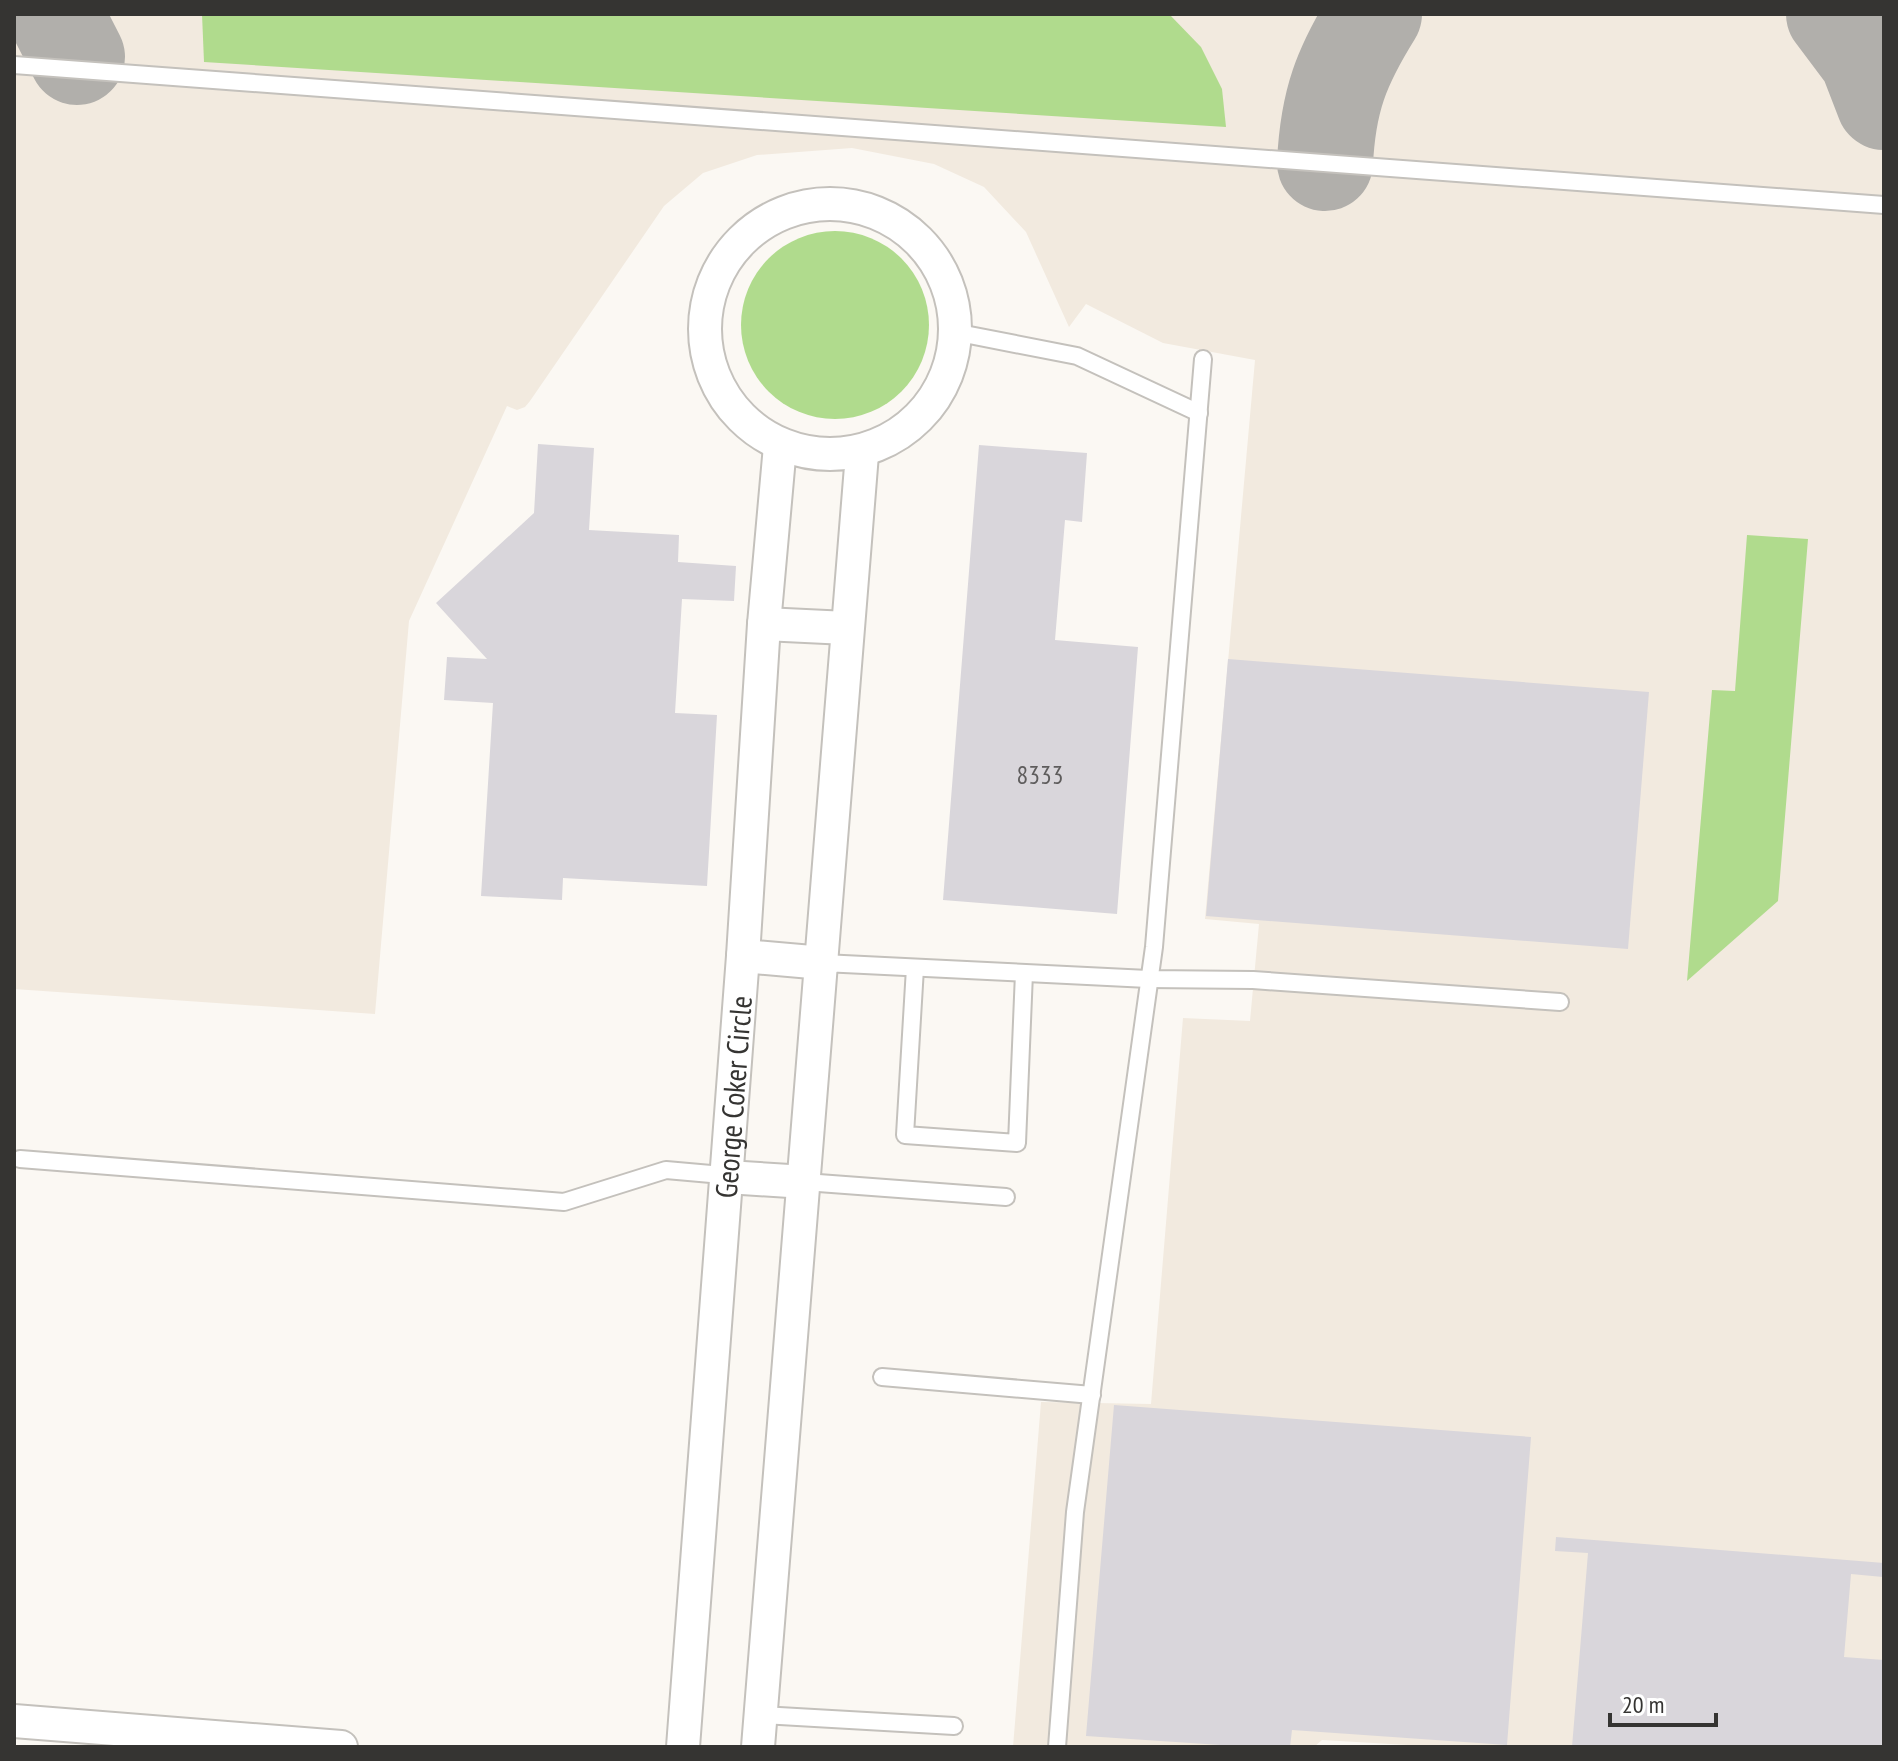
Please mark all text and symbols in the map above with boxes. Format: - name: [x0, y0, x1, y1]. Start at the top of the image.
- house number: 8333: [1017, 758, 1063, 791]
- street label: George Coker Circle: [705, 994, 759, 1199]
- scale bar: [1610, 1677, 1716, 1727]
- text: 20 m: [1622, 1689, 1664, 1720]

